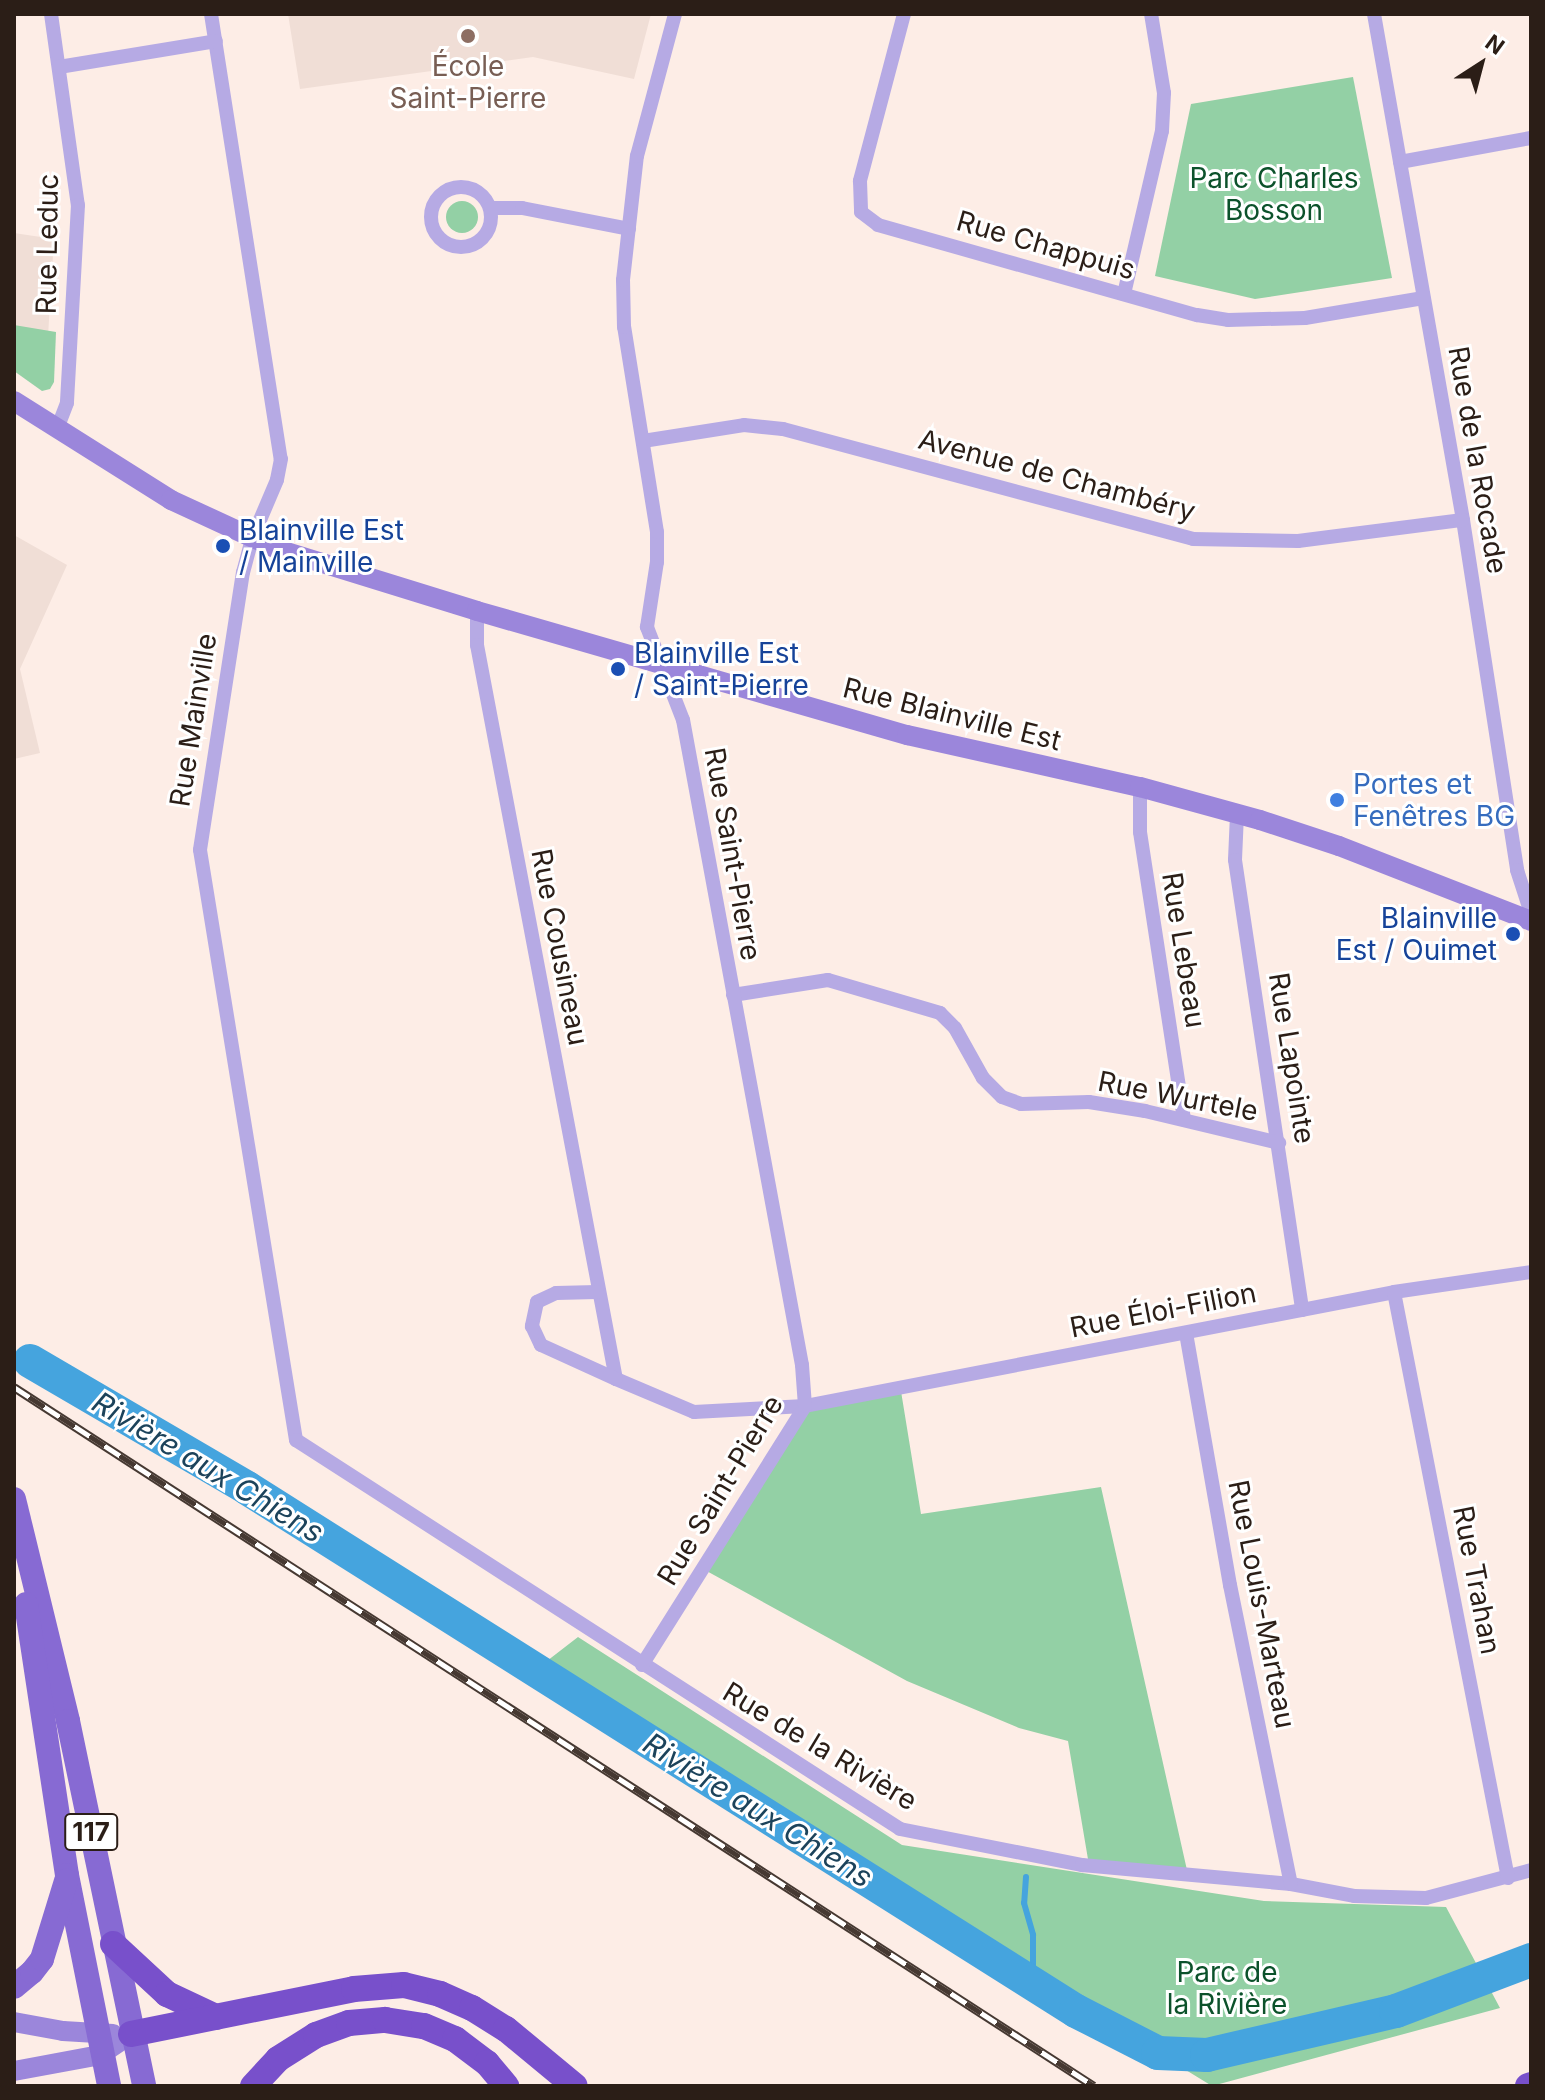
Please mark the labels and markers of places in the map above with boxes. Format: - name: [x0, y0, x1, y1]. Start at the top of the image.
- marker: École Saint-Pierre: [459, 27, 477, 45]
- place label: École Saint-Pierre: [390, 49, 546, 115]
- place label: Blainville Est / Mainville: [239, 513, 404, 579]
- marker: Blainville Est / Mainville: [214, 537, 232, 555]
- place label: Blainville Est / Saint-Pierre: [634, 636, 809, 702]
- marker: Blainville Est / Saint-Pierre: [609, 660, 627, 678]
- place label: Portes et Fenêtres BG: [1353, 767, 1515, 833]
- marker: Portes et Fenêtres BG: [1328, 791, 1346, 809]
- place label: Blainville Est / Ouimet: [1336, 901, 1497, 967]
- marker: Blainville Est / Ouimet: [1504, 925, 1522, 943]

